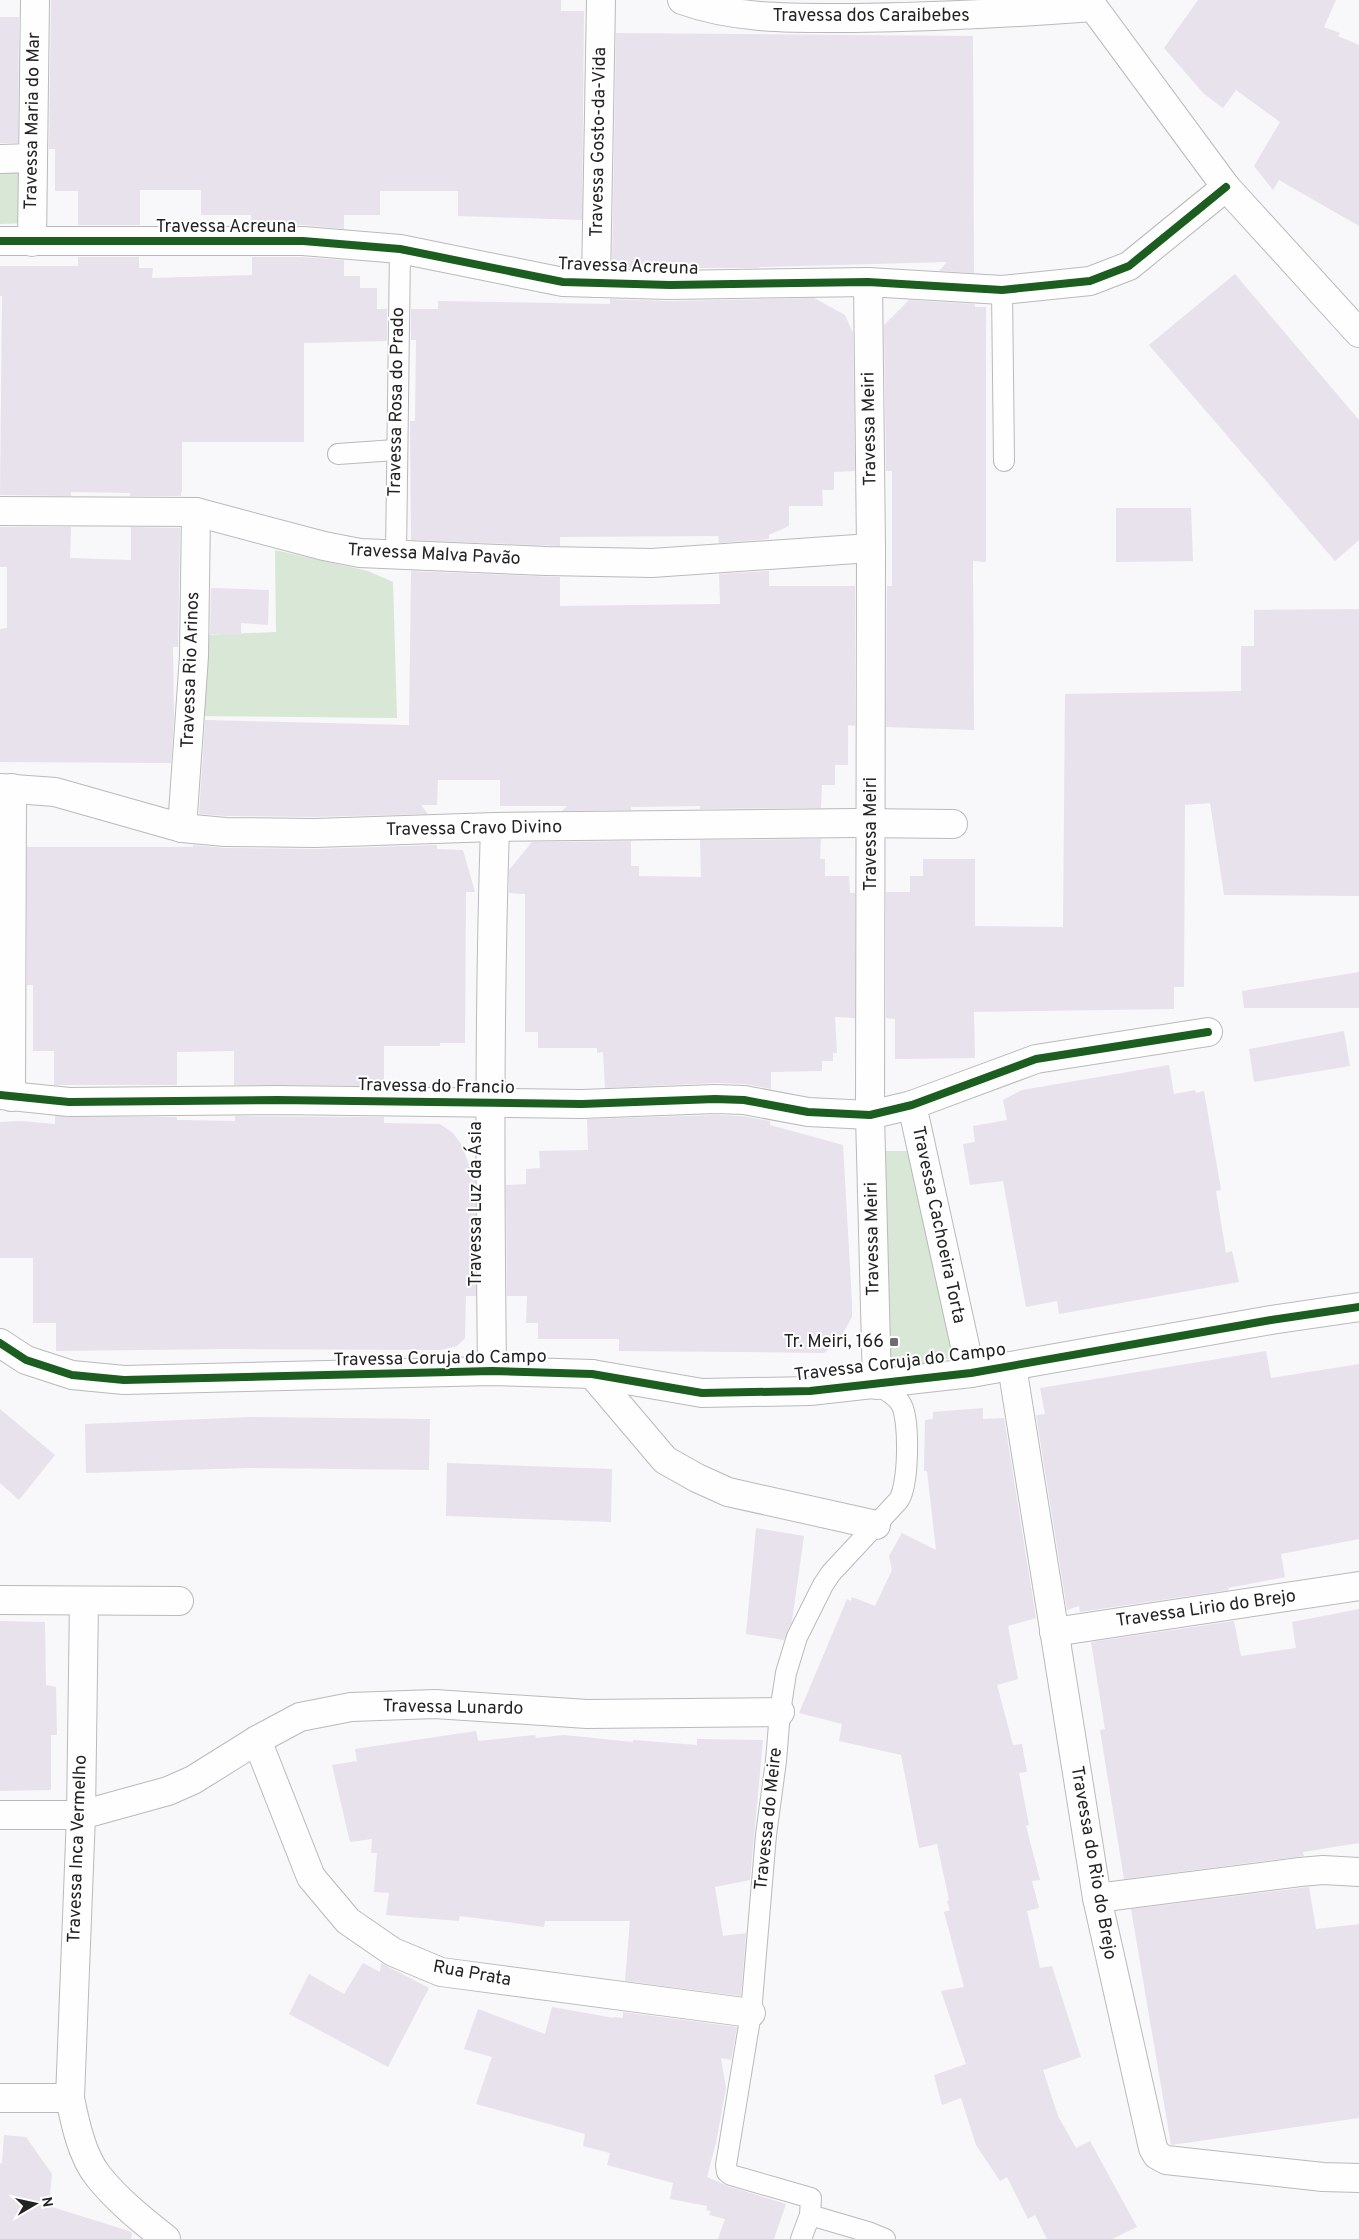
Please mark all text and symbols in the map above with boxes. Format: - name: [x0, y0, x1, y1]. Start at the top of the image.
- street label: Travessa dos Caraibebes: [772, 5, 970, 28]
- street label: Travessa Maria do Mar: [20, 32, 46, 210]
- street label: Travessa Gosto-da-Vida: [586, 47, 612, 237]
- street label: Travessa Acreuna: [156, 216, 296, 239]
- street label: Travessa Acreuna: [557, 253, 699, 281]
- street label: Travessa Rosa do Prado: [384, 307, 410, 497]
- street label: Travessa Meiri: [858, 372, 882, 486]
- street label: Travessa Malva Pavão: [347, 539, 521, 571]
- street label: Travessa Rio Arinos: [177, 591, 205, 749]
- street label: Travessa Meiri: [860, 777, 883, 891]
- street label: Travessa Cravo Divino: [386, 816, 562, 842]
- street label: Travessa do Francio: [357, 1074, 515, 1100]
- street label: Travessa Luz da Ásia: [463, 1121, 488, 1287]
- street label: Travessa Cachoeira Torta: [906, 1124, 970, 1326]
- street label: Travessa Meiri: [861, 1182, 885, 1296]
- place label: Tr. Meiri, 166: [784, 1331, 884, 1354]
- marker: Tr. Meiri, 166: [888, 1336, 900, 1348]
- street label: Travessa Coruja do Campo: [793, 1339, 1007, 1387]
- street label: Travessa Coruja do Campo: [333, 1346, 547, 1372]
- street label: Travessa Lirio do Brejo: [1115, 1585, 1297, 1633]
- street label: Travessa Lunardo: [382, 1695, 524, 1721]
- street label: Travessa do Meire: [750, 1746, 788, 1892]
- street label: Travessa Inca Vermelho: [63, 1754, 93, 1944]
- street label: Travessa do Rio do Brejo: [1065, 1764, 1121, 1962]
- street label: Rua Prata: [431, 1956, 513, 1992]
- north arrow: [10, 2179, 60, 2229]
- text: N: [37, 2196, 56, 2209]

